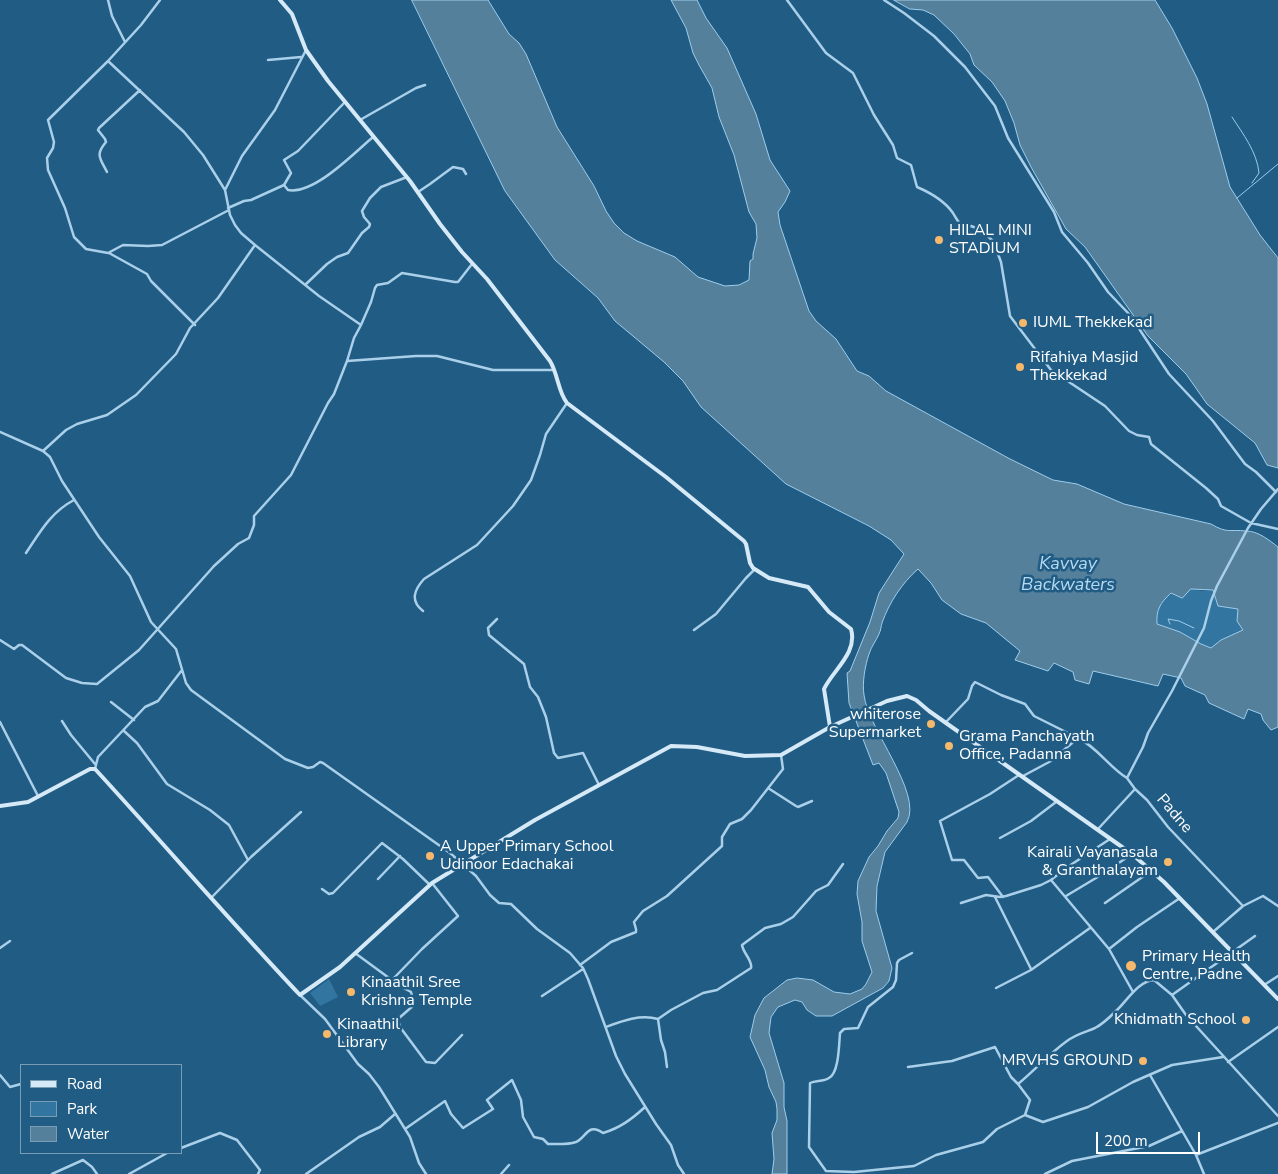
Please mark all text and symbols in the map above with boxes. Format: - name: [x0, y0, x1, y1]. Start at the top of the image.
- place label: HILAL MINI STADIUM: [949, 221, 1032, 259]
- marker: HILAL MINI STADIUM: [933, 234, 945, 246]
- place label: IUML Thekkekad: [1033, 313, 1152, 333]
- marker: IUML Thekkekad: [1017, 317, 1029, 329]
- place label: Rifahiya Masjid Thekkekad: [1030, 348, 1138, 386]
- marker: Rifahiya Masjid Thekkekad: [1014, 361, 1026, 373]
- water label: Kavvay Backwaters: [1021, 554, 1115, 596]
- place label: whiterose Supermarket: [829, 705, 921, 743]
- marker: whiterose Supermarket: [925, 718, 937, 730]
- place label: Grama Panchayath Office, Padanna: [959, 727, 1094, 765]
- marker: Grama Panchayath Office, Padanna: [943, 740, 955, 752]
- street label: Padne: [1152, 791, 1196, 837]
- place label: A Upper Primary School Udinoor Edachakai: [440, 837, 613, 875]
- place label: Kairali Vayanasala & Granthalayam: [1027, 843, 1158, 881]
- marker: A Upper Primary School Udinoor Edachakai: [424, 850, 436, 862]
- marker: Kairali Vayanasala & Granthalayam: [1162, 856, 1174, 868]
- place label: Primary Health Centre, Padne: [1142, 947, 1251, 985]
- marker: Primary Health Centre, Padne: [1124, 959, 1138, 973]
- place label: Kinaathil Sree Krishna Temple: [361, 973, 472, 1011]
- marker: Kinaathil Sree Krishna Temple: [345, 986, 357, 998]
- place label: Khidmath School: [1114, 1010, 1236, 1030]
- marker: Khidmath School: [1240, 1014, 1252, 1026]
- place label: Kinaathil Library: [337, 1015, 400, 1053]
- marker: Kinaathil Library: [321, 1028, 333, 1040]
- place label: MRVHS GROUND: [1002, 1051, 1133, 1071]
- marker: MRVHS GROUND: [1137, 1055, 1149, 1067]
- legend: [20, 1064, 182, 1154]
- text: Road: [67, 1074, 102, 1094]
- text: Park: [67, 1099, 97, 1119]
- scale bar: [1098, 1122, 1202, 1154]
- text: Water: [67, 1124, 109, 1144]
- text: 200 m: [1104, 1131, 1148, 1151]

